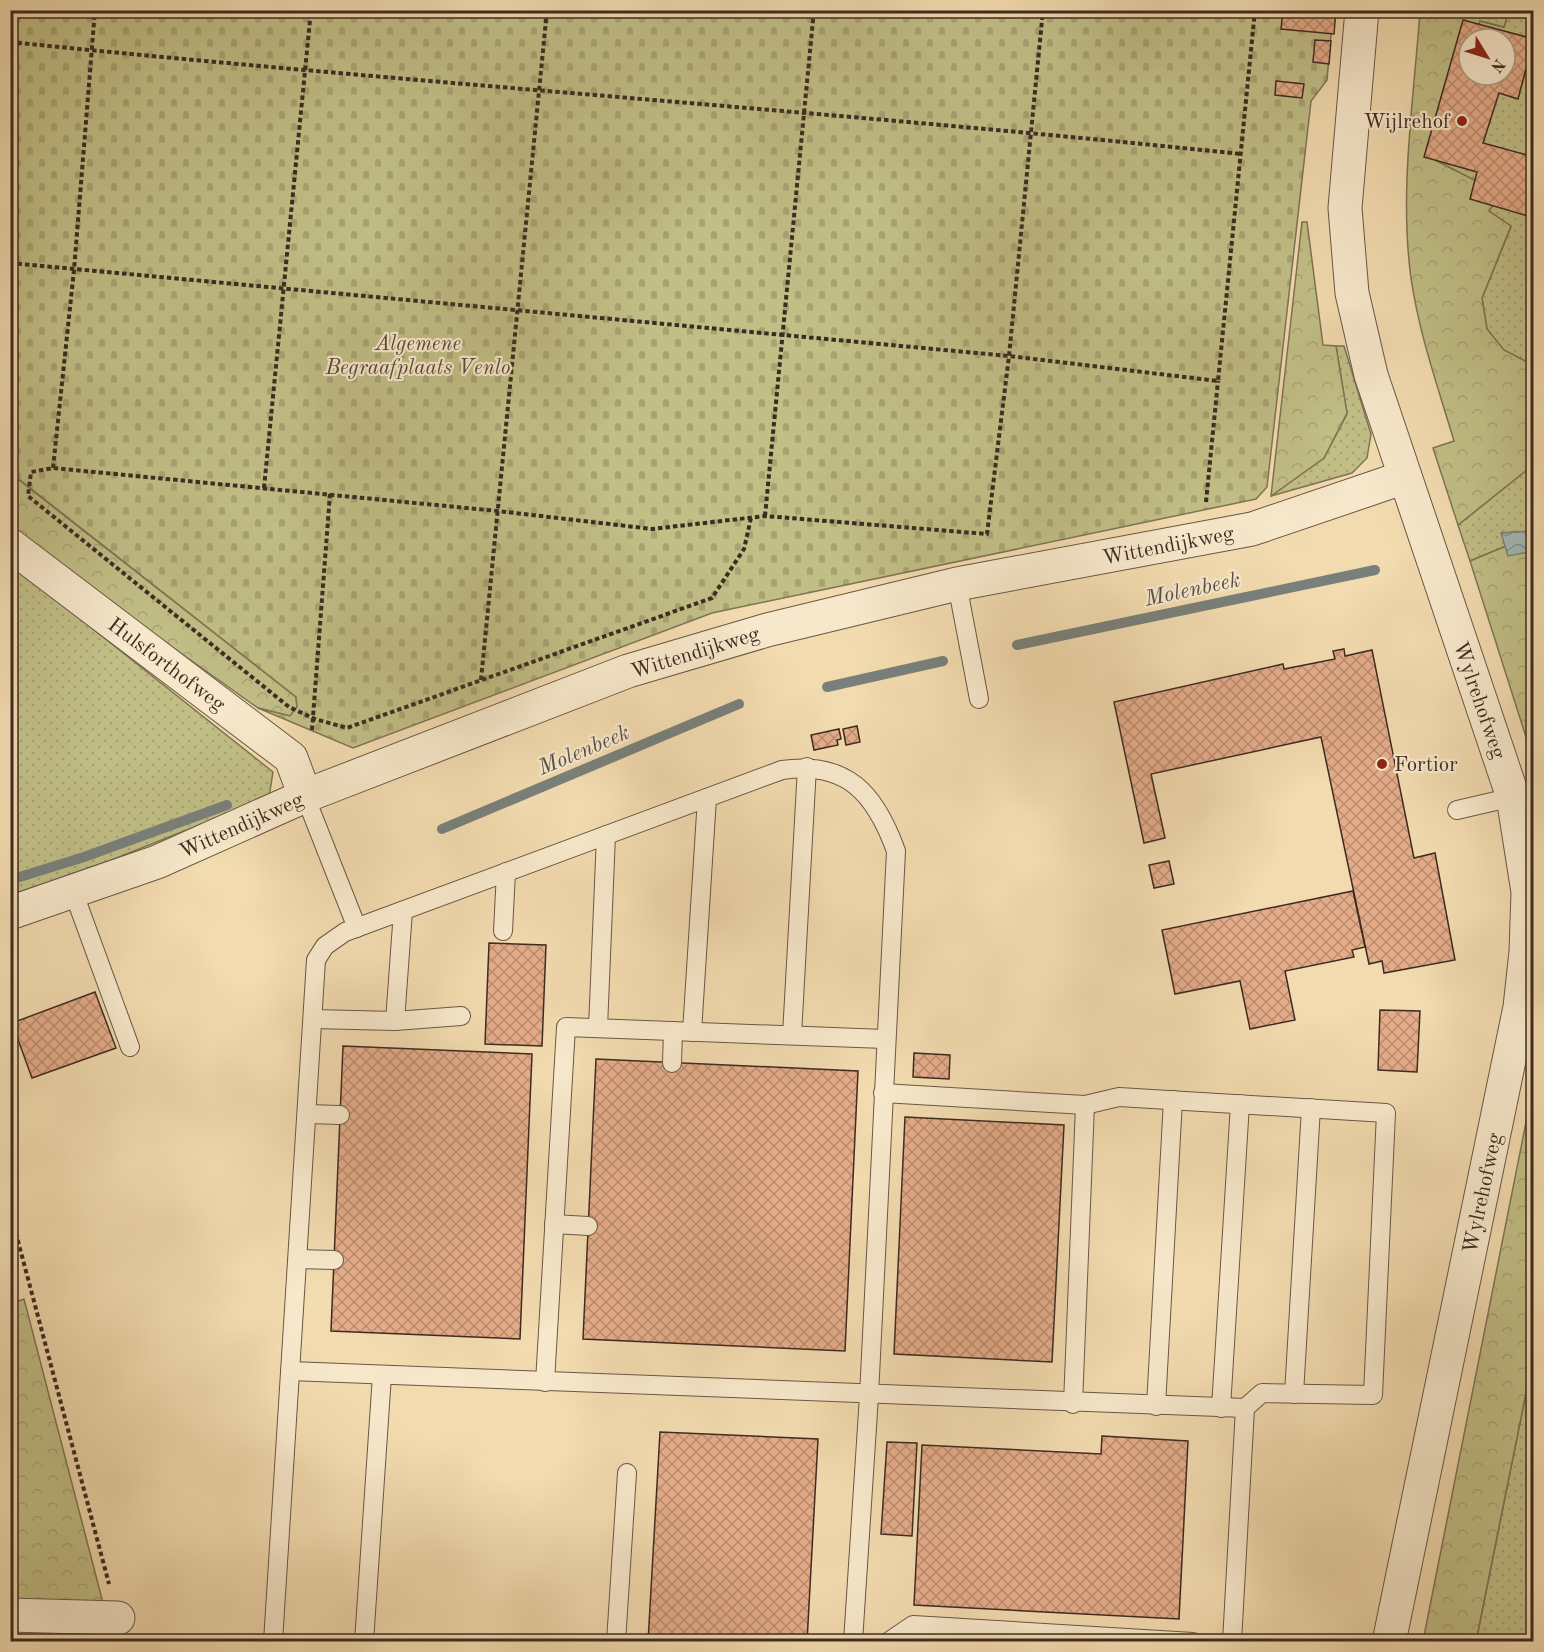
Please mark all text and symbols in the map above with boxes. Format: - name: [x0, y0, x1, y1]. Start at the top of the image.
- north arrow: [1457, 27, 1517, 87]
- text: N: [1487, 55, 1507, 75]
- place label: Wijlrehof: [1363, 112, 1451, 133]
- marker: Wijlrehof: [1455, 114, 1469, 128]
- park label: Algemene Begraafplaats Venlo: [324, 334, 511, 379]
- street label: Wittendijkweg: [1101, 523, 1236, 570]
- water label: Molenbeek: [1142, 569, 1242, 611]
- street label: Hulsforthofweg: [104, 614, 229, 716]
- street label: Wittendijkweg: [629, 624, 763, 683]
- street label: Wylrehofweg: [1449, 639, 1509, 762]
- water label: Molenbeek: [534, 722, 633, 780]
- place label: Fortior: [1394, 755, 1458, 776]
- marker: Fortior: [1375, 757, 1389, 771]
- street label: Wittendijkweg: [176, 789, 307, 863]
- street label: Wylrehofweg: [1460, 1131, 1507, 1255]

